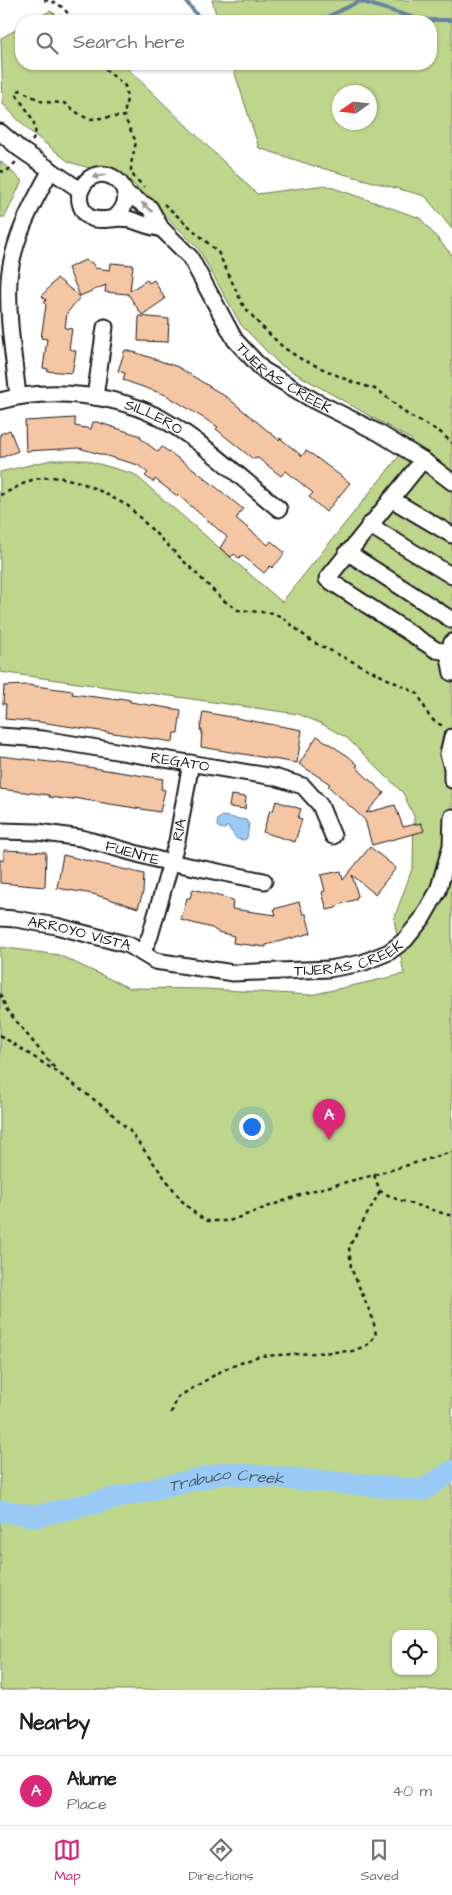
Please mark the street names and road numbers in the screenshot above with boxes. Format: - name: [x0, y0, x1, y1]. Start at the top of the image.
- street label: TIJERAS CREEK: [231, 338, 335, 419]
- street label: SILLERO: [122, 394, 187, 440]
- street label: REGATO: [149, 747, 211, 777]
- street label: RIA: [167, 816, 192, 843]
- street label: FUENTE: [103, 835, 162, 871]
- street label: ARROYO VISTA: [26, 911, 134, 956]
- street label: TIJERAS CREEK: [294, 935, 408, 981]

